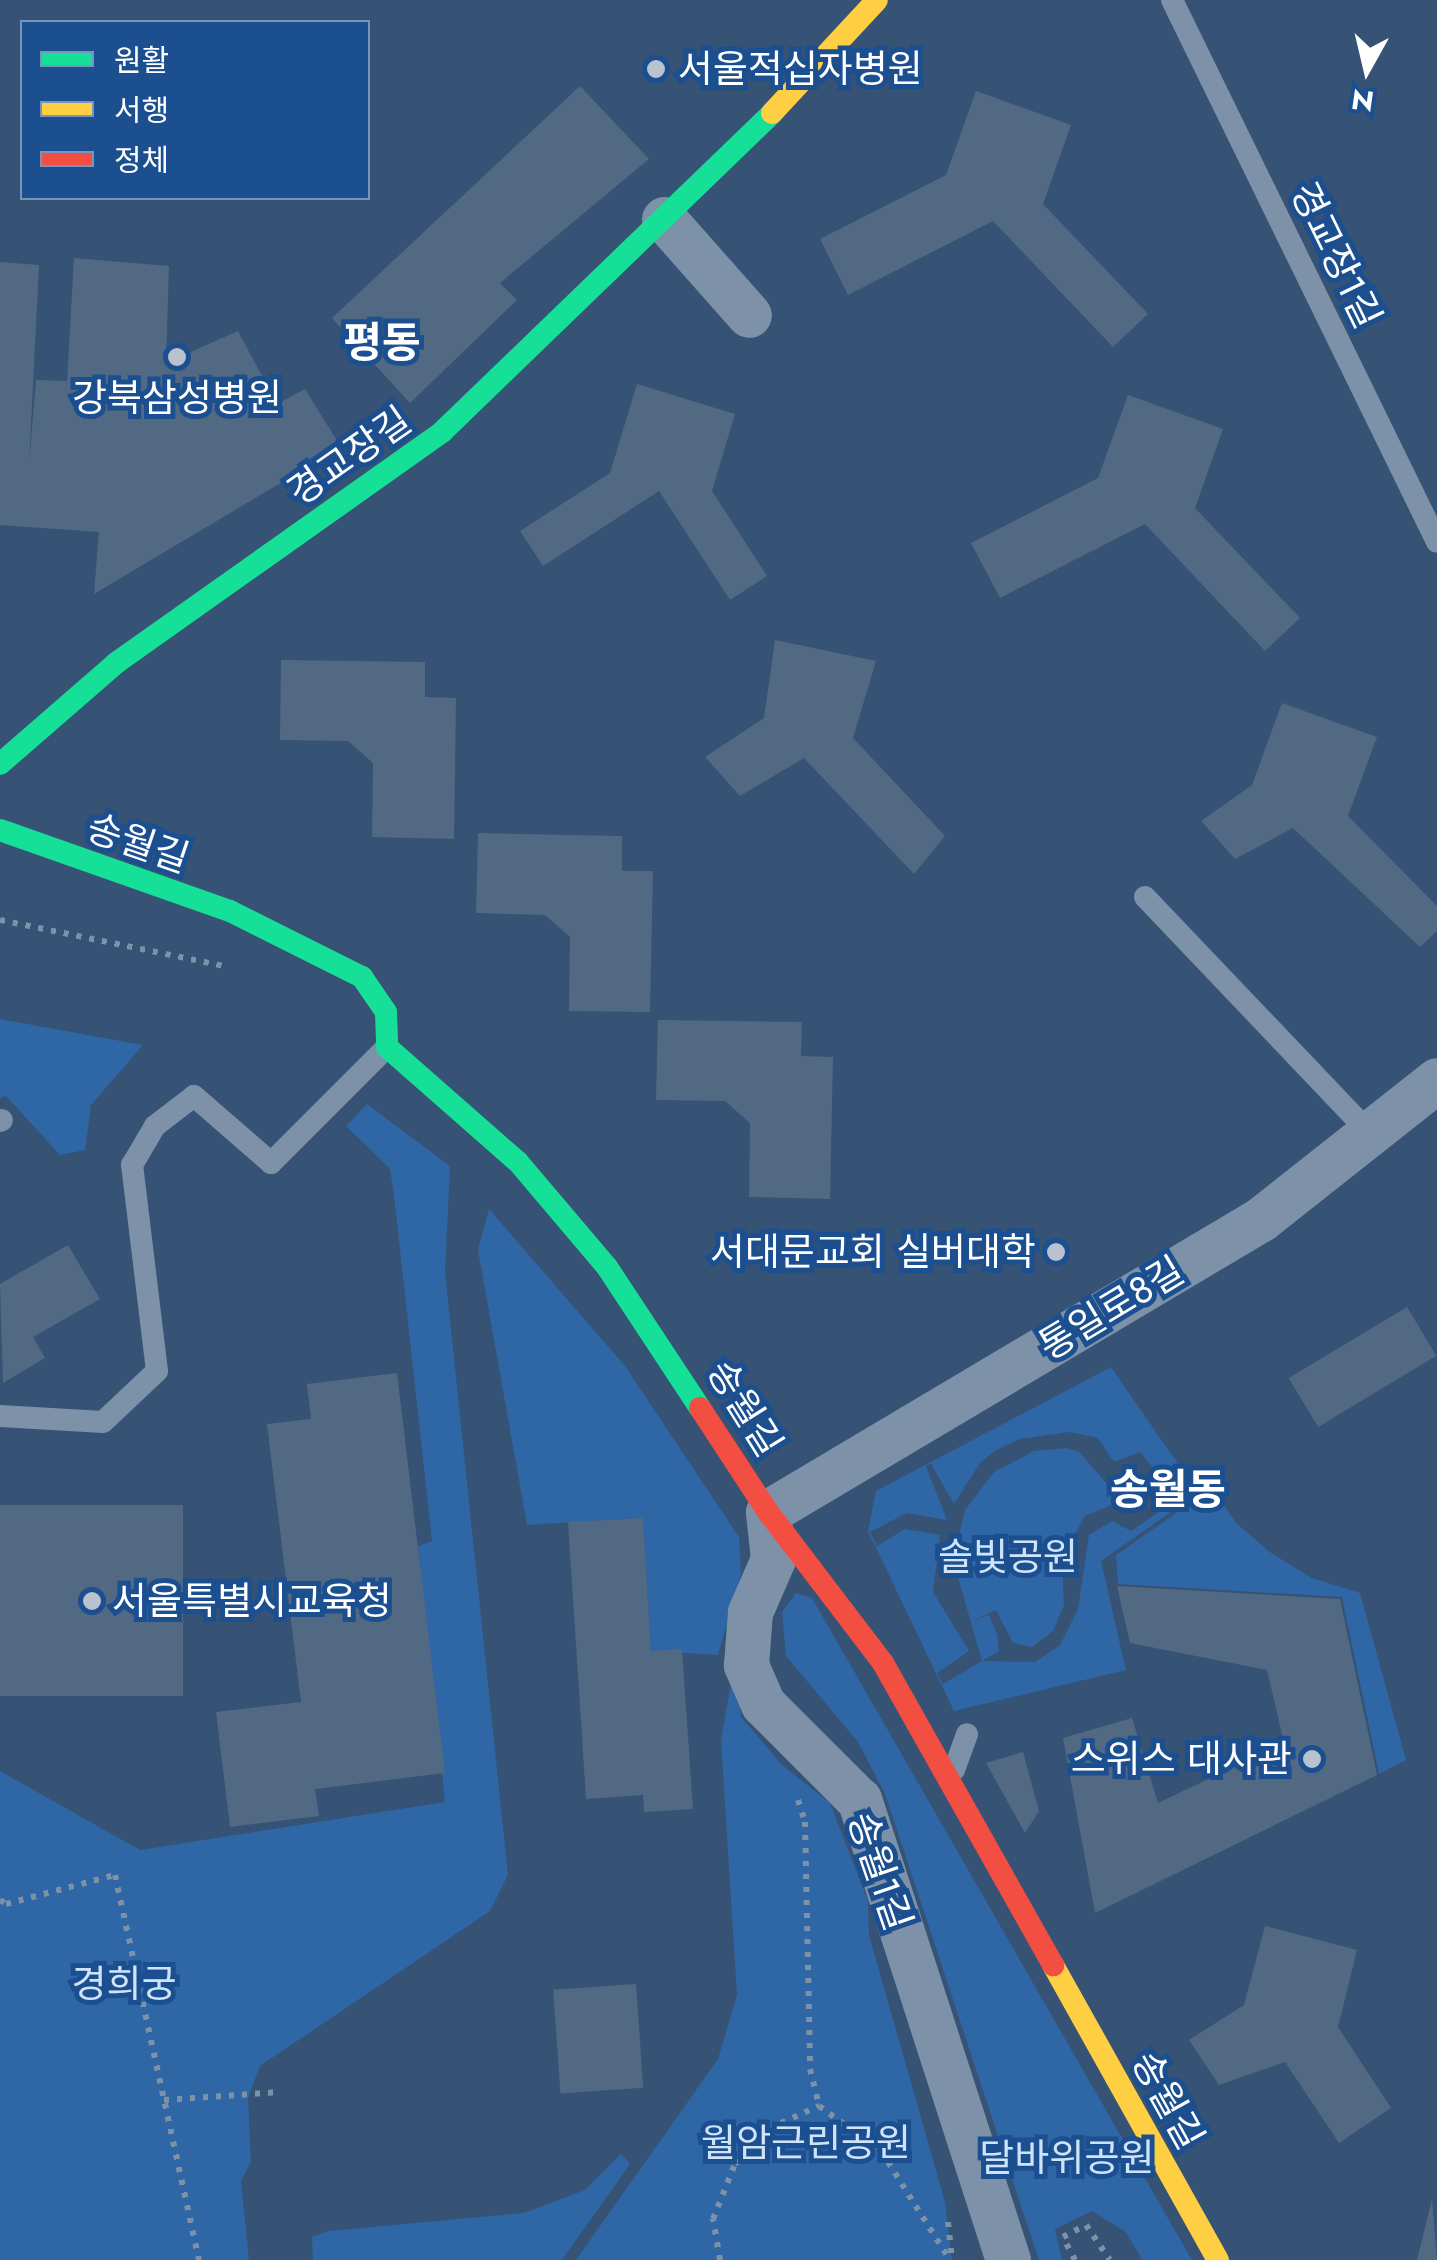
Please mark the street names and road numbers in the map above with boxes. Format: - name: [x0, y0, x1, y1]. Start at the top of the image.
- street label: 경교장1길: [1281, 174, 1391, 336]
- street label: 경교장길: [279, 397, 419, 515]
- street label: 송월길: [81, 804, 195, 882]
- street label: 통일로8길: [1030, 1247, 1192, 1369]
- street label: 송월길: [698, 1351, 792, 1465]
- street label: 송월1길: [839, 1806, 921, 1936]
- street label: 송월길: [1123, 2043, 1213, 2157]

